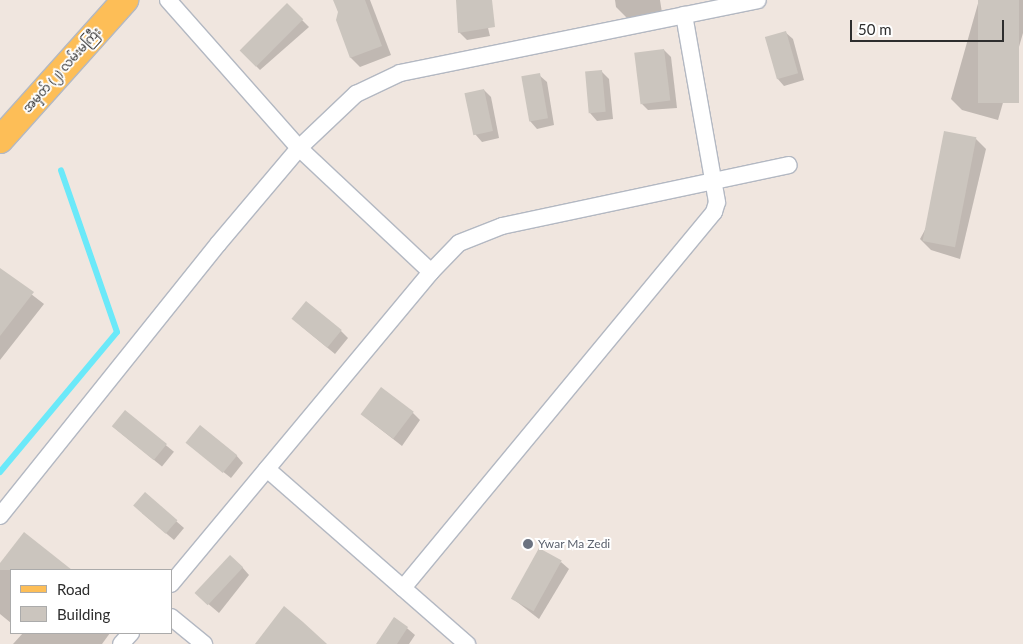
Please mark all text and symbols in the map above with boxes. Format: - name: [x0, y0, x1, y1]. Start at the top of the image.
- scale bar: [853, 10, 1007, 42]
- text: 50 m: [858, 20, 892, 38]
- street label: အမှတ် (၂) လမ်းမကြီး: [20, 25, 104, 115]
- place label: Ywar Ma Zedi: [538, 537, 610, 551]
- marker: Ywar Ma Zedi: [522, 538, 534, 550]
- legend: [10, 569, 172, 634]
- text: Road: [57, 580, 90, 598]
- text: Building: [57, 605, 110, 623]

